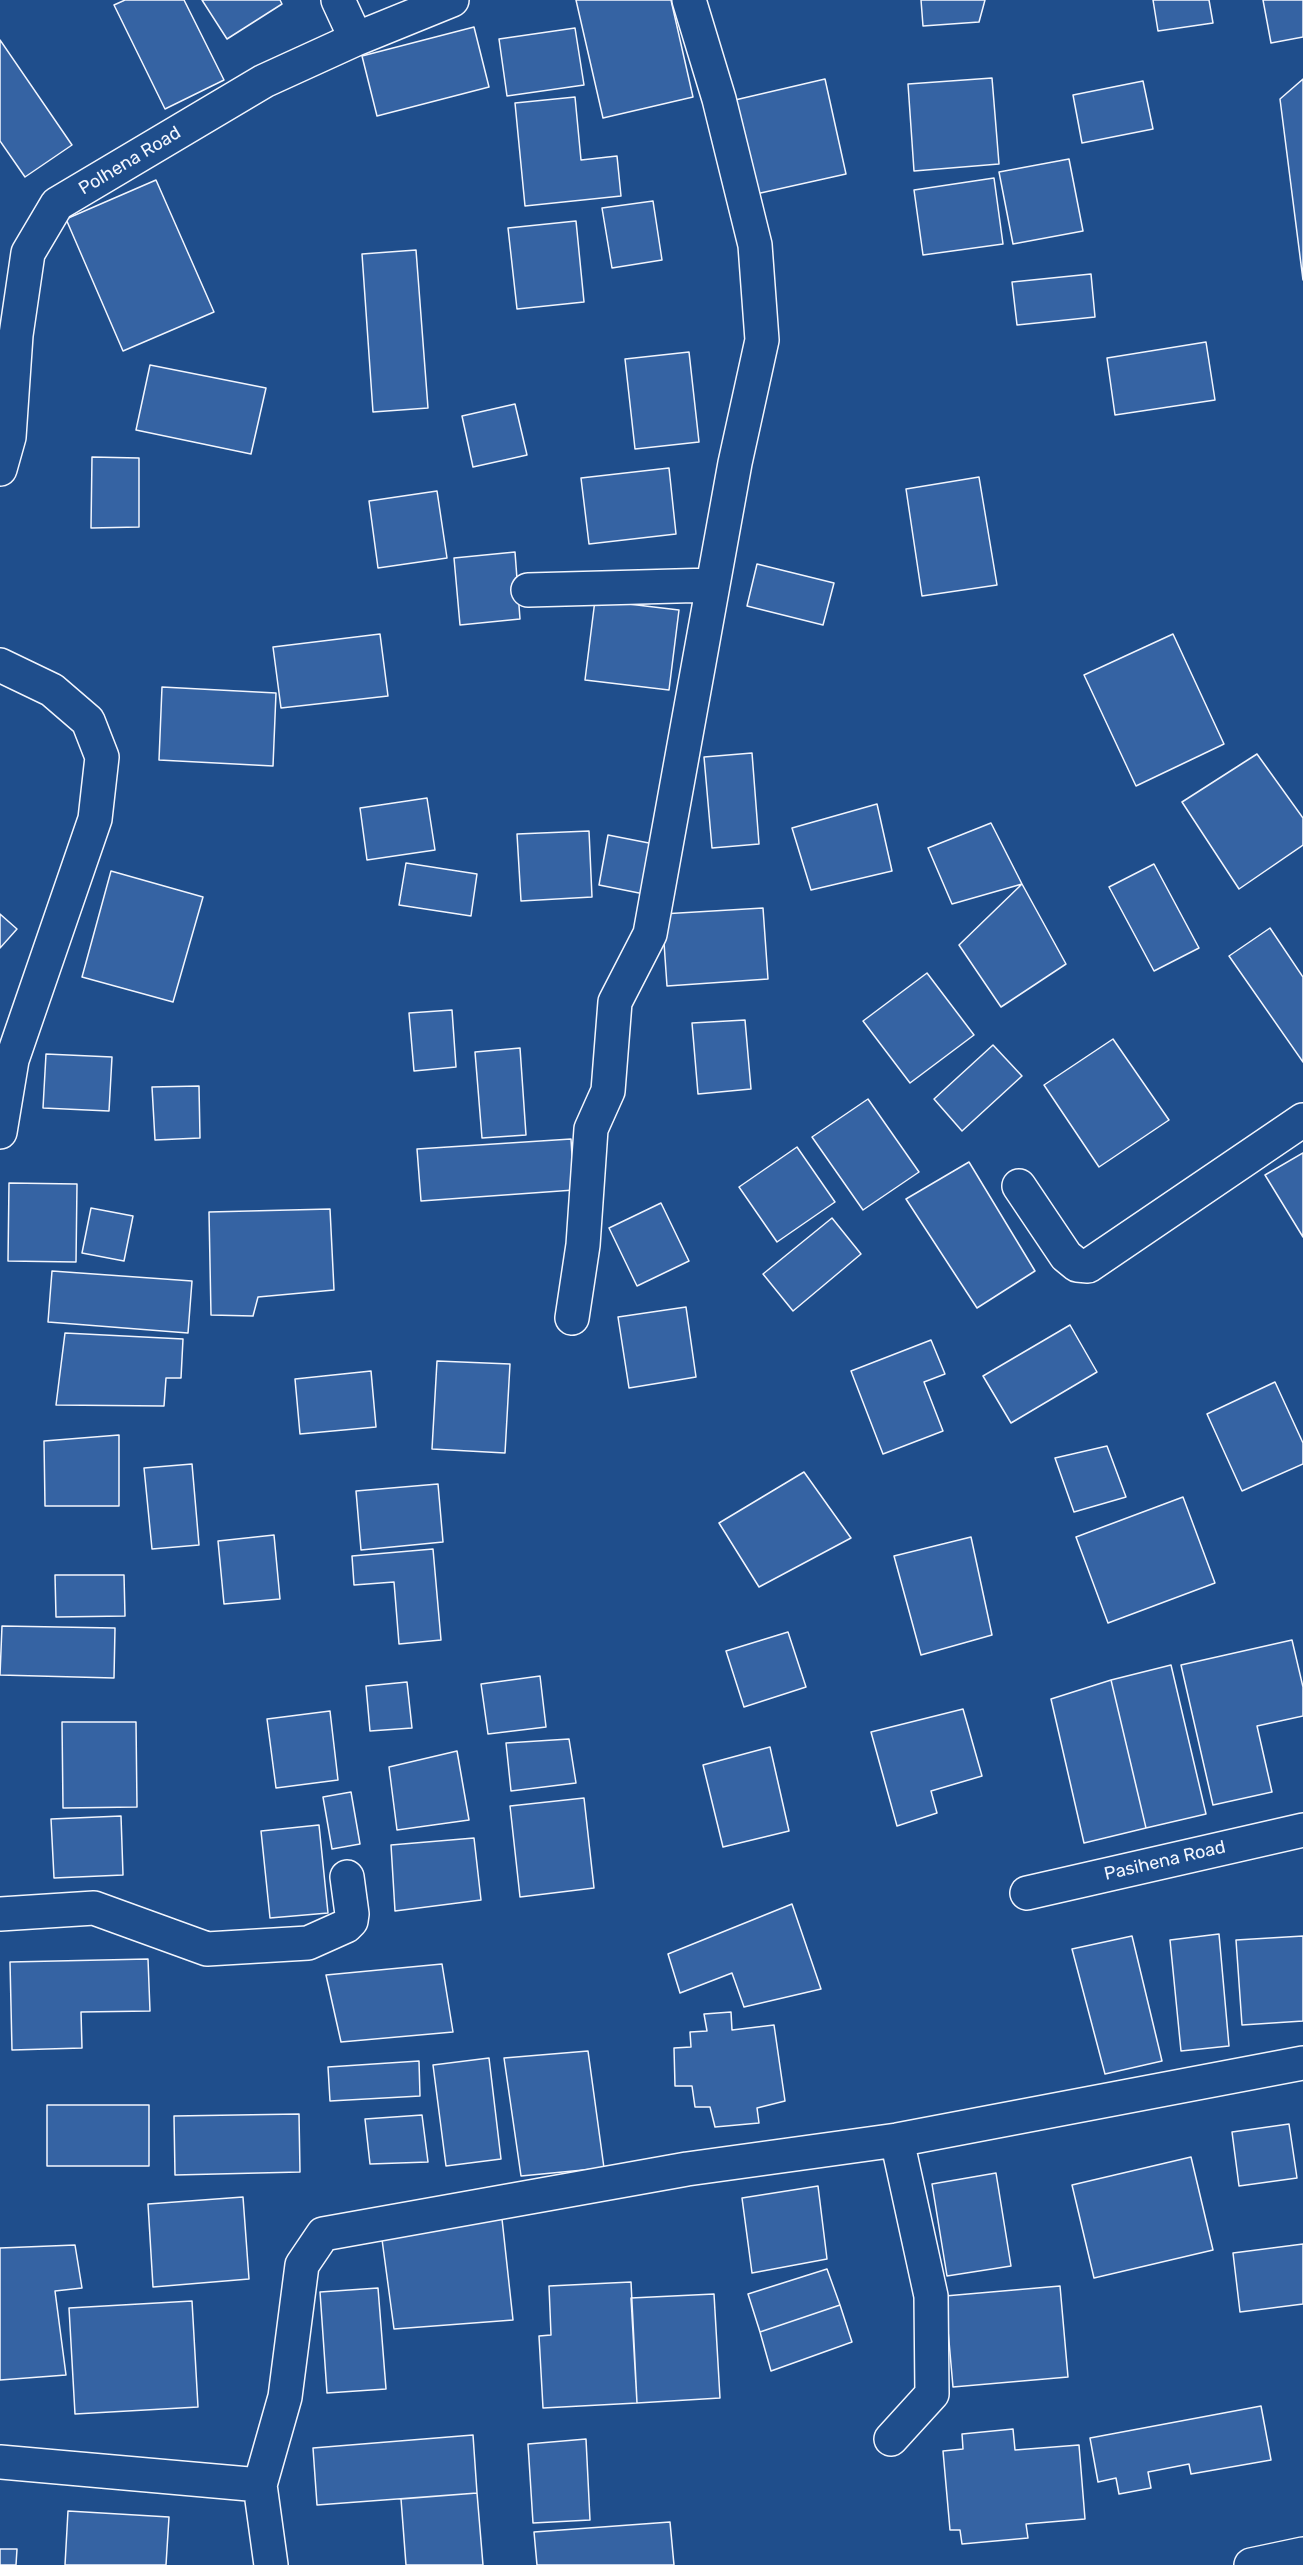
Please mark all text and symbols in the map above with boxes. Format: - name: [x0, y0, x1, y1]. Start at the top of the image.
- street label: Polhena Road: [75, 122, 185, 200]
- street label: Pasihena Road: [1102, 1837, 1228, 1885]

